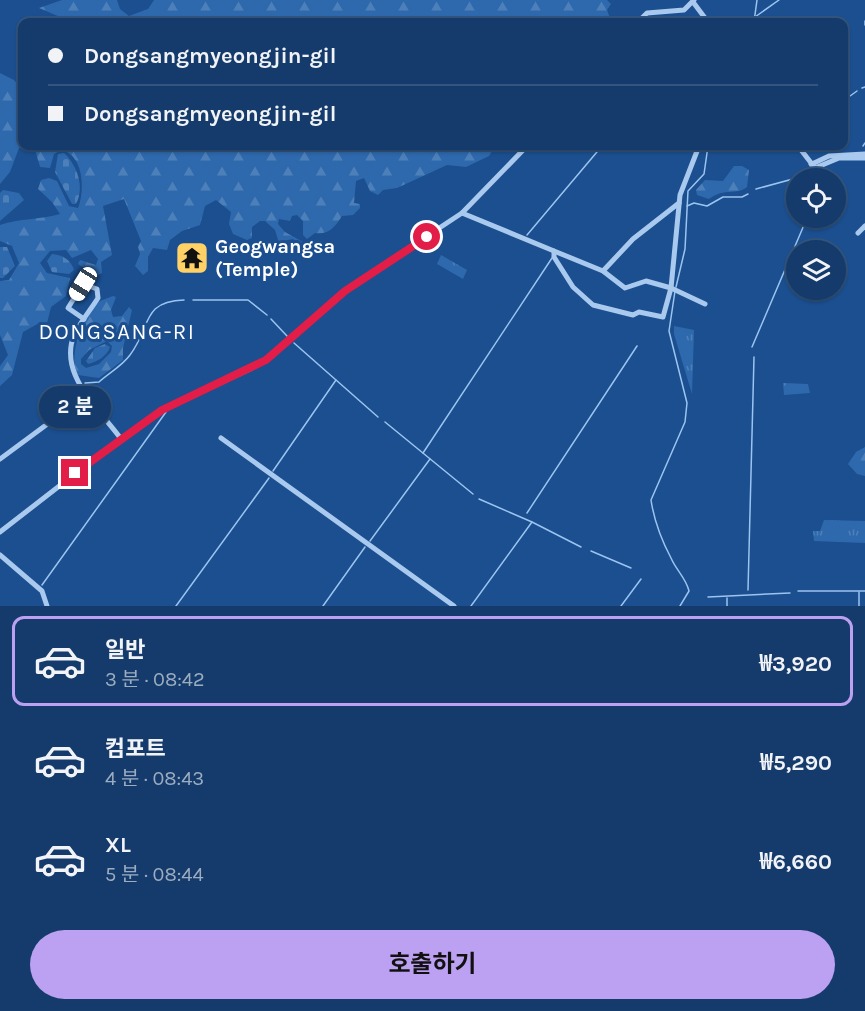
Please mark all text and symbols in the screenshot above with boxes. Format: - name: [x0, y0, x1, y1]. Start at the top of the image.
- text: Dongsangmyeongjin-gil: [84, 43, 336, 69]
- text: Dongsangmyeongjin-gil: [84, 101, 336, 127]
- map controls: [786, 168, 846, 300]
- button: locate: [786, 168, 846, 228]
- route start: [413, 223, 440, 250]
- place label: Geogwangsa (Temple): [215, 235, 335, 281]
- temple icon: Geogwangsa (Temple): [174, 240, 210, 276]
- button: layers: [786, 240, 846, 300]
- car: [66, 264, 100, 304]
- district label: DONGSANG-RI: [39, 319, 195, 345]
- callout: 2 분: [39, 386, 111, 428]
- text: 2 분: [57, 395, 93, 418]
- route end: [61, 459, 88, 486]
- icon: car: [33, 634, 87, 688]
- text: 일반: [105, 637, 145, 663]
- text: ₩3,920: [759, 651, 832, 677]
- text: 3 분 · 08:42: [105, 668, 205, 691]
- icon: car: [33, 733, 87, 787]
- text: 컴포트: [105, 736, 166, 762]
- text: ₩5,290: [760, 750, 832, 776]
- text: 4 분 · 08:43: [105, 767, 204, 790]
- icon: car: [33, 832, 87, 886]
- text: XL: [105, 832, 131, 858]
- text: ₩6,660: [759, 849, 832, 875]
- text: 5 분 · 08:44: [105, 863, 204, 886]
- button: 호출하기: [30, 930, 835, 999]

